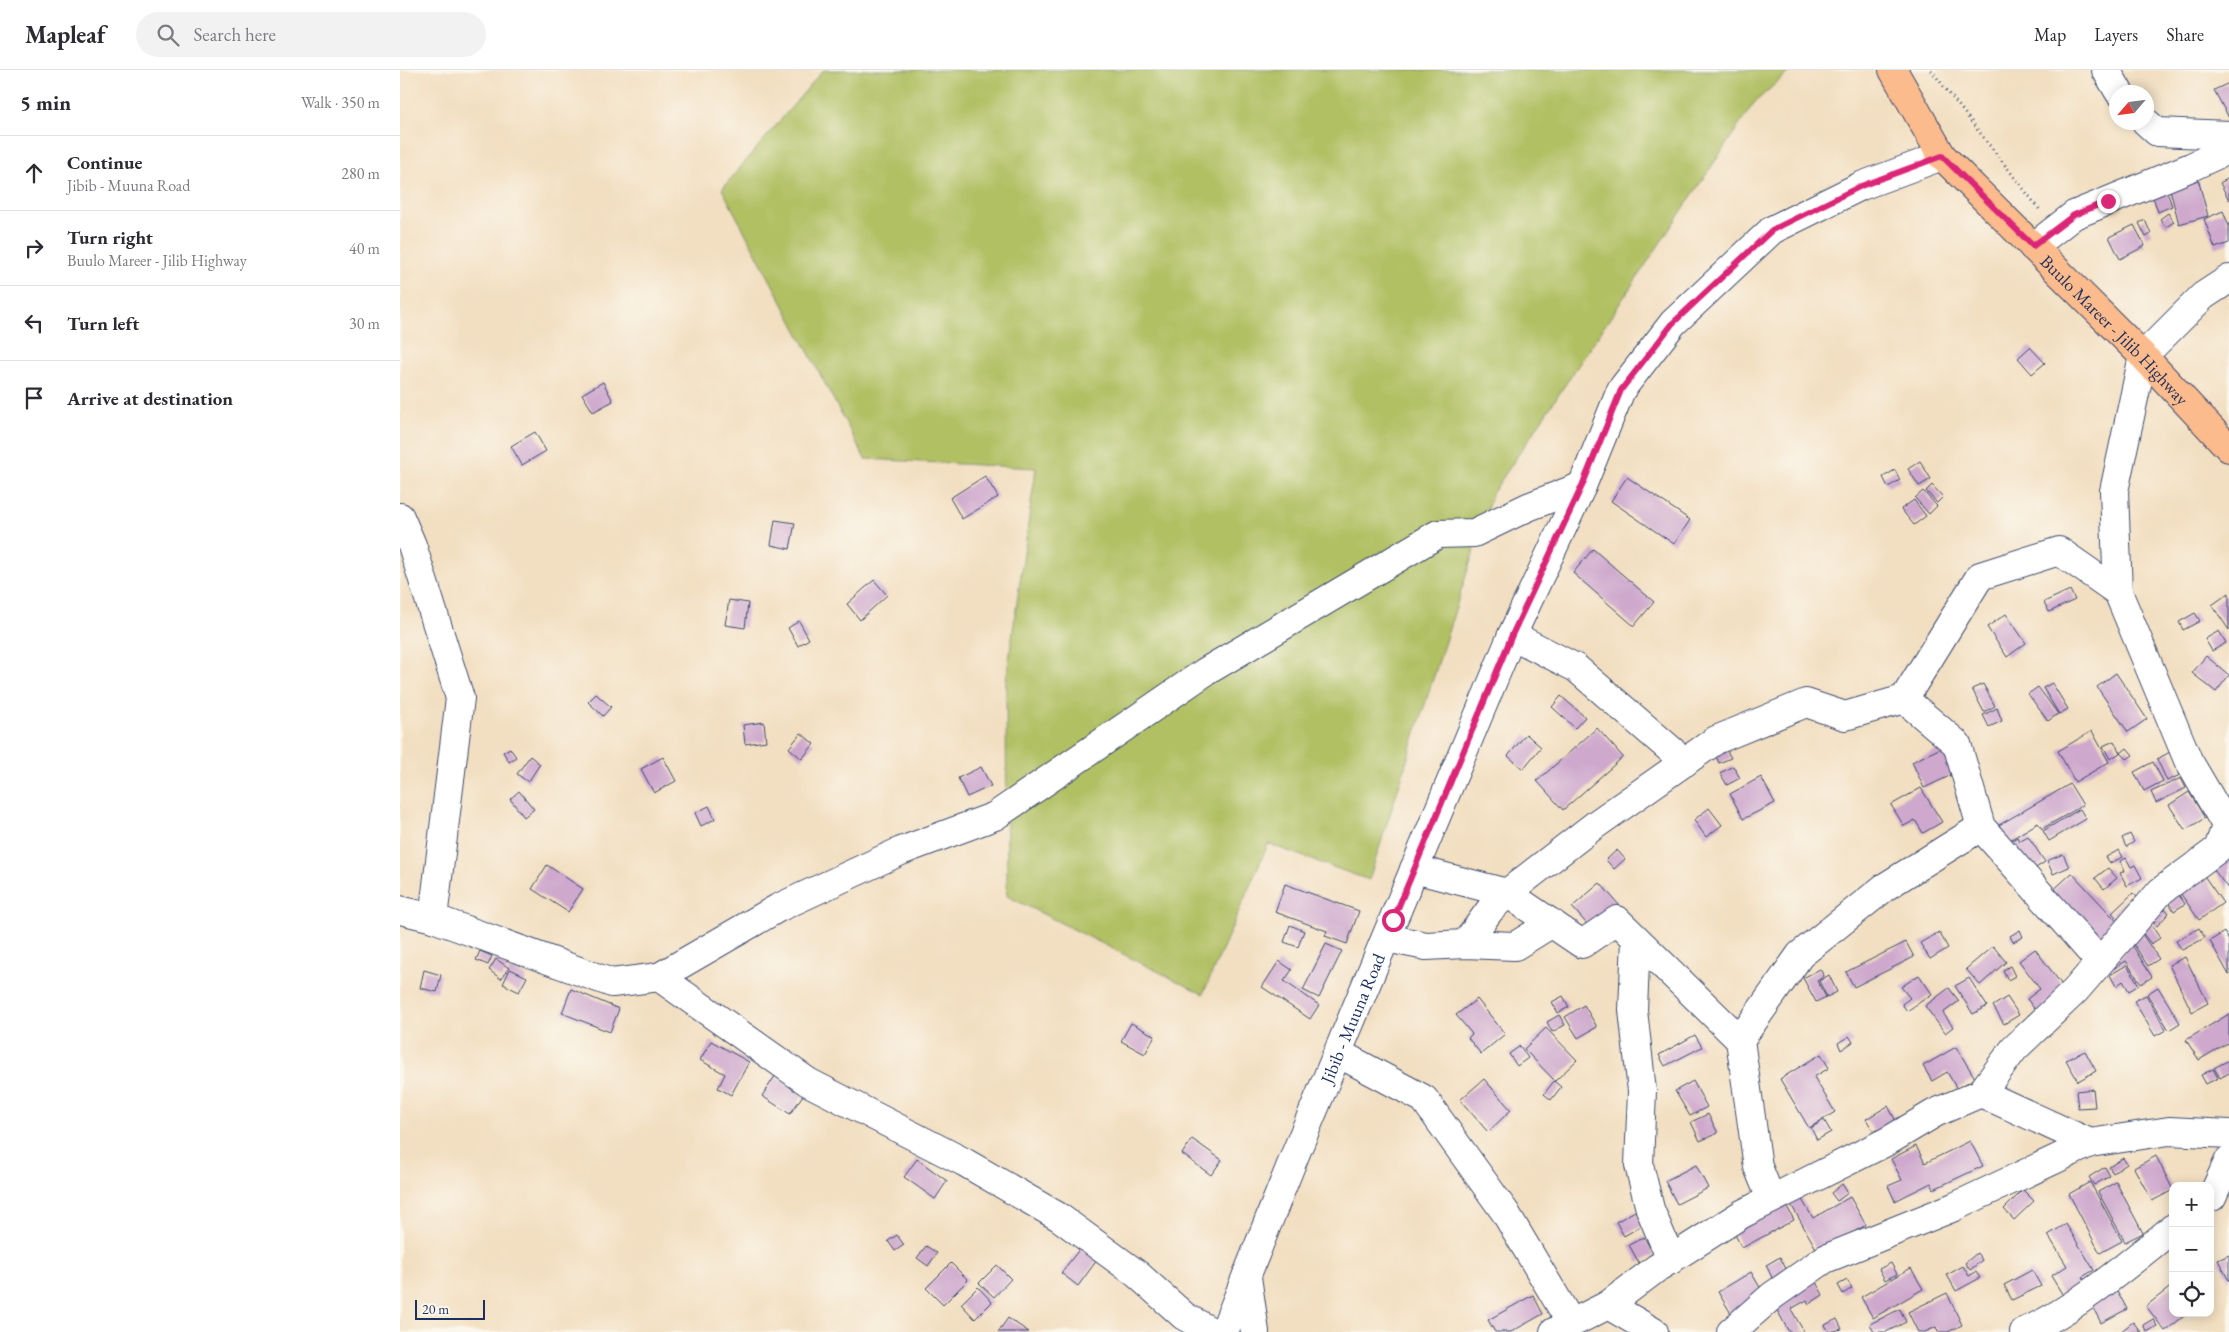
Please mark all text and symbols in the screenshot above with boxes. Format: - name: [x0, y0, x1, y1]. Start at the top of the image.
- search box: [136, 12, 486, 57]
- text: Mapleaf: [25, 19, 106, 50]
- icon: search: [154, 21, 182, 49]
- text: Search here: [194, 22, 276, 47]
- text: Map: [2034, 23, 2066, 46]
- text: Layers: [2094, 23, 2138, 46]
- text: Share: [2166, 23, 2204, 46]
- north arrow: [2109, 85, 2154, 130]
- text: 5 min: [20, 89, 71, 116]
- text: Walk · 350 m: [301, 92, 380, 113]
- text: Continue: [67, 150, 142, 175]
- icon: ahead: [20, 159, 48, 187]
- text: 280 m: [341, 163, 380, 184]
- text: Jibib - Muuna Road: [67, 175, 190, 196]
- route end: [2097, 190, 2120, 213]
- text: Turn right: [67, 225, 153, 250]
- icon: right: [20, 234, 48, 262]
- text: 40 m: [349, 238, 380, 259]
- street label: Buulo Mareer - Jilib Highway: [2036, 249, 2194, 410]
- text: Buulo Mareer - Jilib Highway: [67, 250, 247, 271]
- icon: left: [20, 309, 48, 337]
- text: Turn left: [67, 311, 139, 336]
- text: 30 m: [349, 313, 380, 334]
- icon: arrive: [20, 384, 48, 412]
- text: Arrive at destination: [67, 386, 233, 411]
- route start: [1382, 909, 1405, 932]
- street label: Jibib - Muuna Road: [1314, 949, 1390, 1089]
- map controls: [2169, 1182, 2214, 1317]
- button: +: [2169, 1182, 2214, 1227]
- button: −: [2169, 1227, 2214, 1272]
- button: locate: [2169, 1272, 2214, 1317]
- scale bar: [415, 1297, 485, 1320]
- text: 20 m: [422, 1300, 449, 1318]

